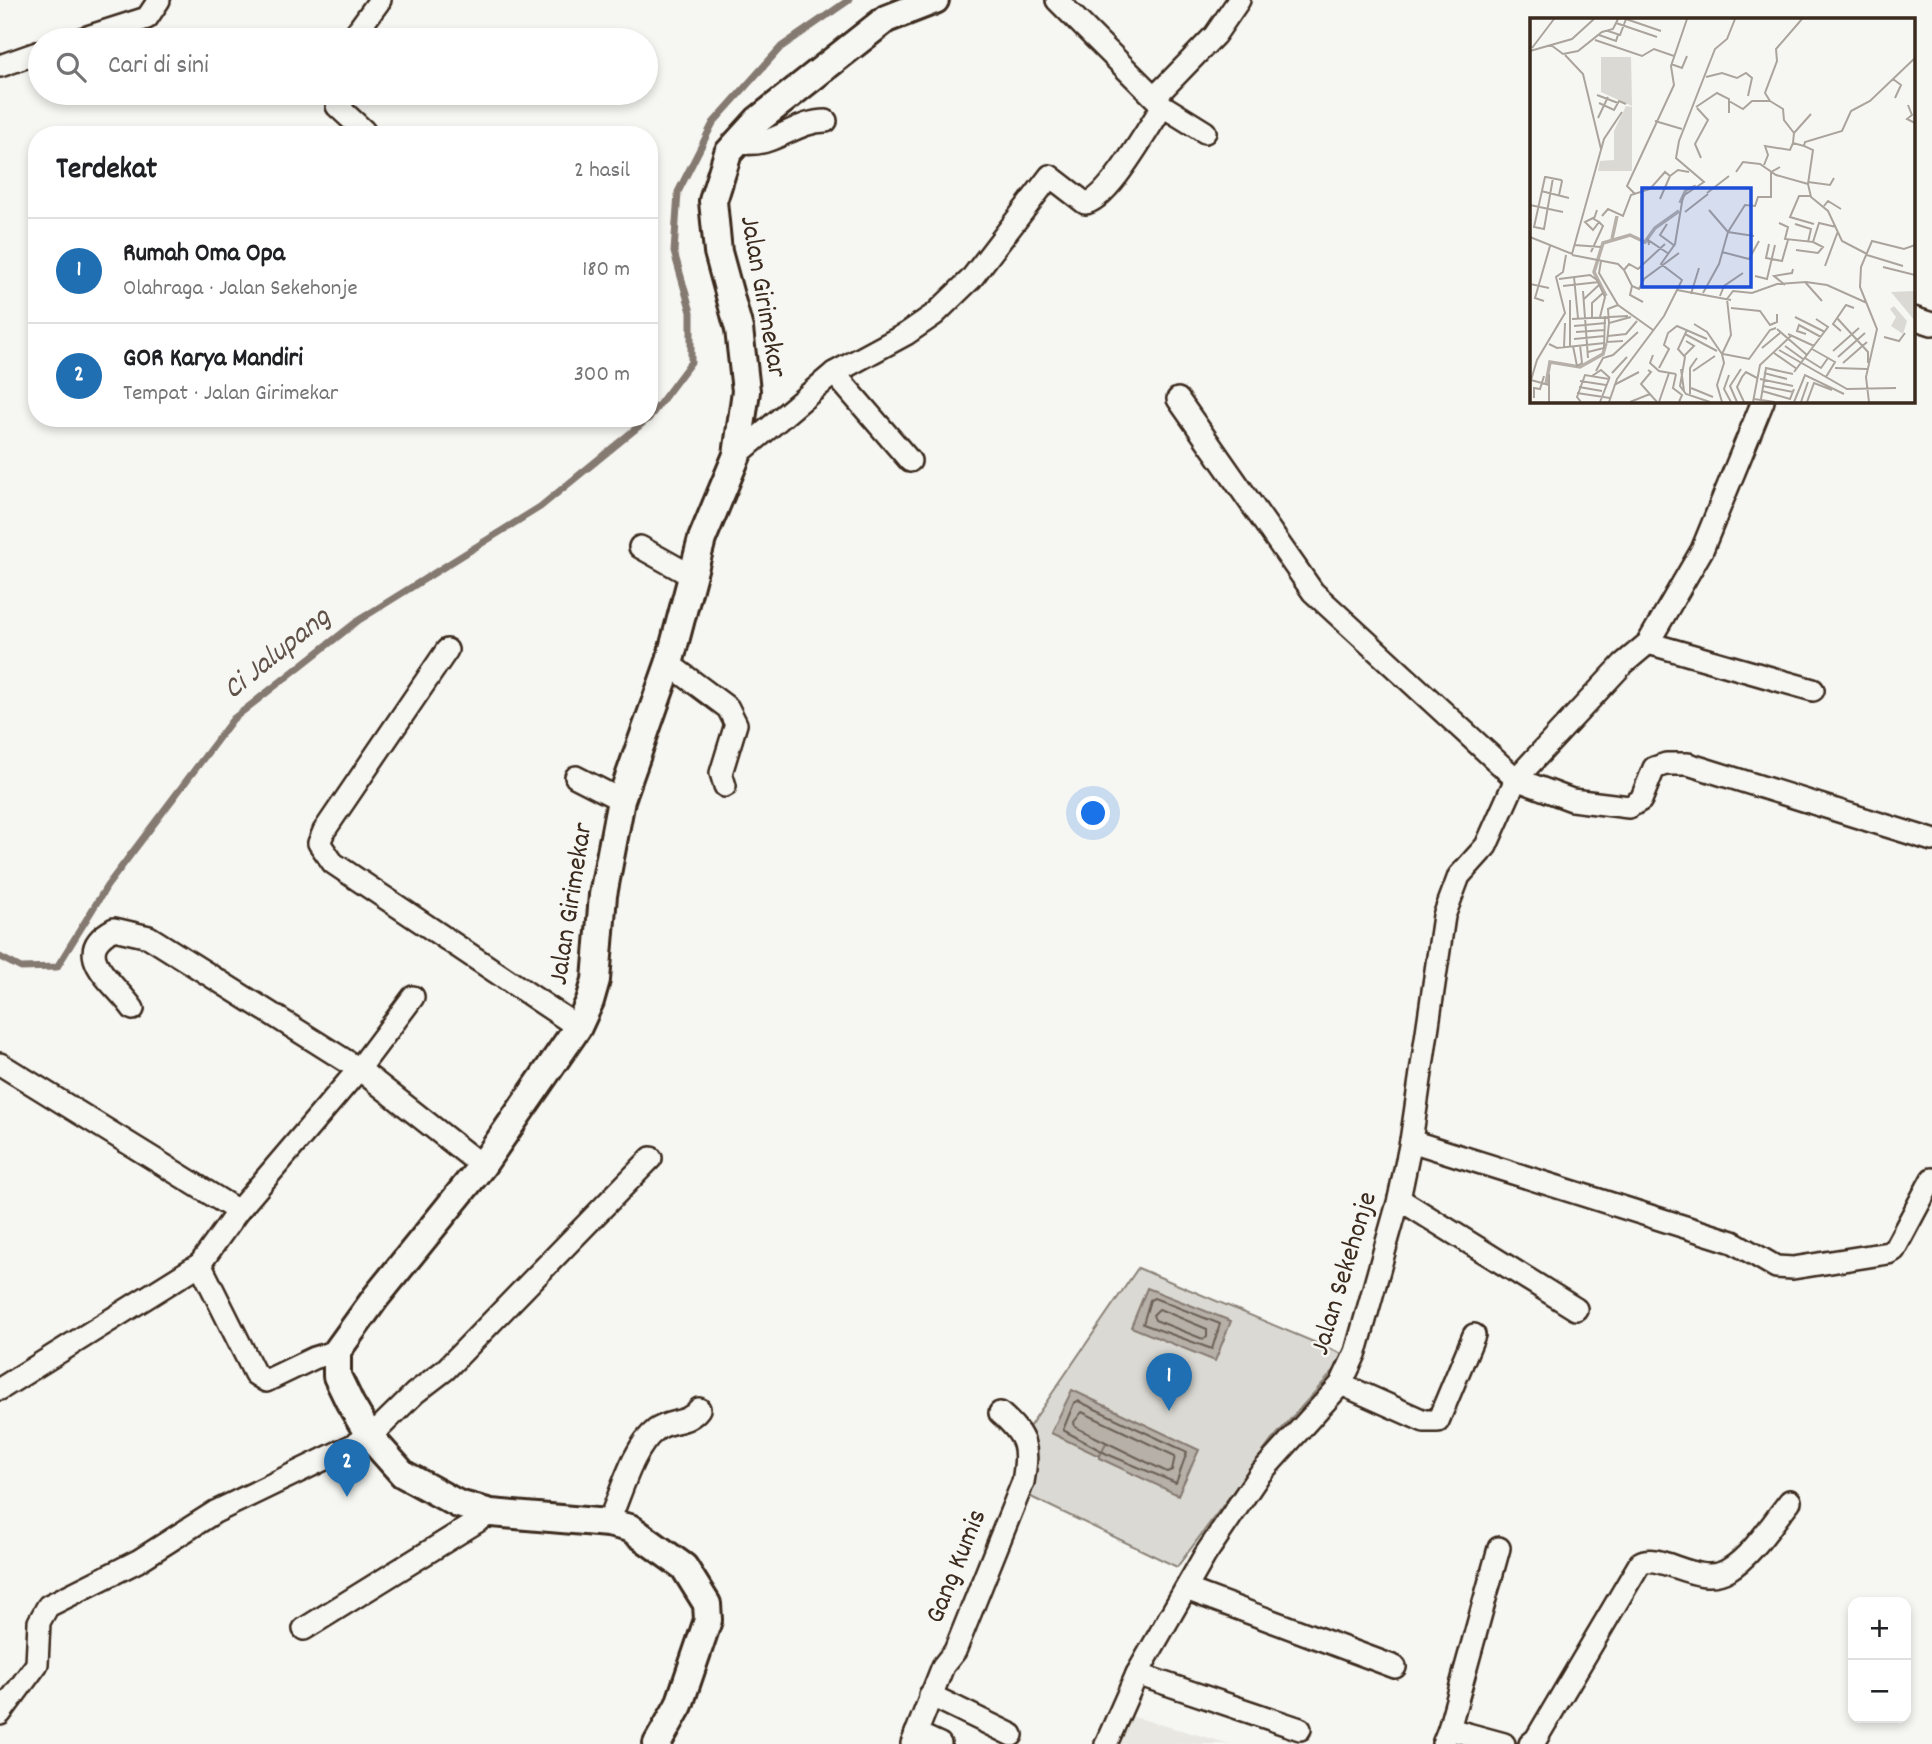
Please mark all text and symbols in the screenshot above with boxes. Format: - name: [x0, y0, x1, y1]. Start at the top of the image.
- inset map: [1530, 18, 1914, 402]
- search box: [28, 28, 658, 105]
- icon: search: [52, 48, 90, 86]
- text: Cari di sini: [108, 48, 209, 85]
- text: Terdekat: [56, 150, 157, 193]
- text: 2 hasil: [574, 155, 630, 188]
- street label: Jalan Girimekar: [727, 213, 795, 382]
- text: Rumah Oma Opa: [123, 236, 285, 273]
- text: 1: [76, 254, 82, 287]
- text: 180 m: [582, 254, 630, 287]
- text: Olahraga · Jalan Sekehonje: [123, 273, 358, 306]
- text: GOR Karya Mandiri: [123, 341, 303, 378]
- text: 2: [74, 359, 84, 392]
- text: 300 m: [574, 359, 630, 392]
- text: Tempat · Jalan Girimekar: [123, 378, 338, 411]
- water label: Ci Jalupang: [215, 598, 342, 712]
- your location: [1076, 796, 1110, 830]
- street label: Jalan Girimekar: [540, 819, 606, 988]
- street label: Jalan Sekehonje: [1302, 1187, 1390, 1361]
- pin: 1: [1146, 1353, 1192, 1411]
- pin: 2: [324, 1439, 370, 1497]
- street label: Gang Kumis: [917, 1504, 999, 1630]
- map controls: [1848, 1597, 1911, 1723]
- button: +: [1848, 1597, 1911, 1660]
- button: −: [1848, 1660, 1911, 1723]

